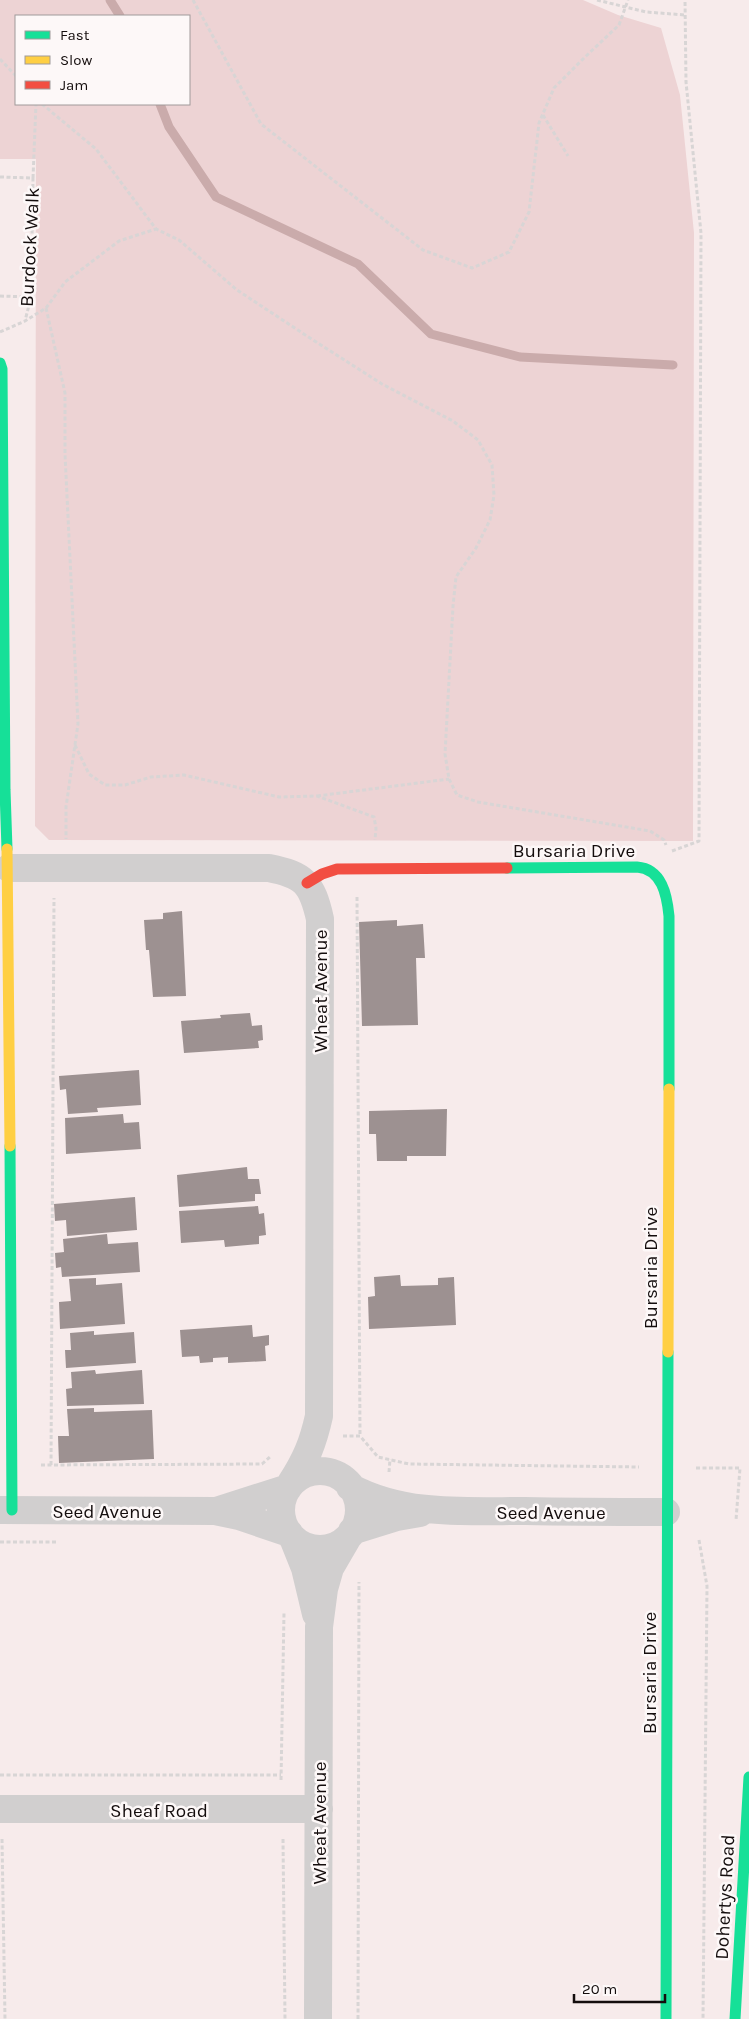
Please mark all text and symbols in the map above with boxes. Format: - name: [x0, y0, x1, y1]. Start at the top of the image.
- legend: [15, 15, 190, 105]
- text: Fast: [60, 26, 90, 44]
- text: Slow: [60, 51, 92, 69]
- text: Jam: [60, 76, 88, 94]
- street label: Burdock Walk: [16, 186, 44, 307]
- street label: Bursaria Drive: [513, 840, 635, 862]
- street label: Wheat Avenue: [310, 930, 332, 1052]
- street label: Bursaria Drive: [640, 1207, 662, 1329]
- street label: Seed Avenue: [52, 1501, 162, 1523]
- street label: Seed Avenue: [496, 1502, 606, 1524]
- street label: Bursaria Drive: [639, 1612, 661, 1734]
- street label: Wheat Avenue: [309, 1762, 331, 1884]
- street label: Sheaf Road: [110, 1800, 208, 1822]
- street label: Dohertys Road: [711, 1834, 739, 1960]
- scale bar: [574, 1972, 665, 2004]
- text: 20 m: [582, 1980, 617, 1998]

